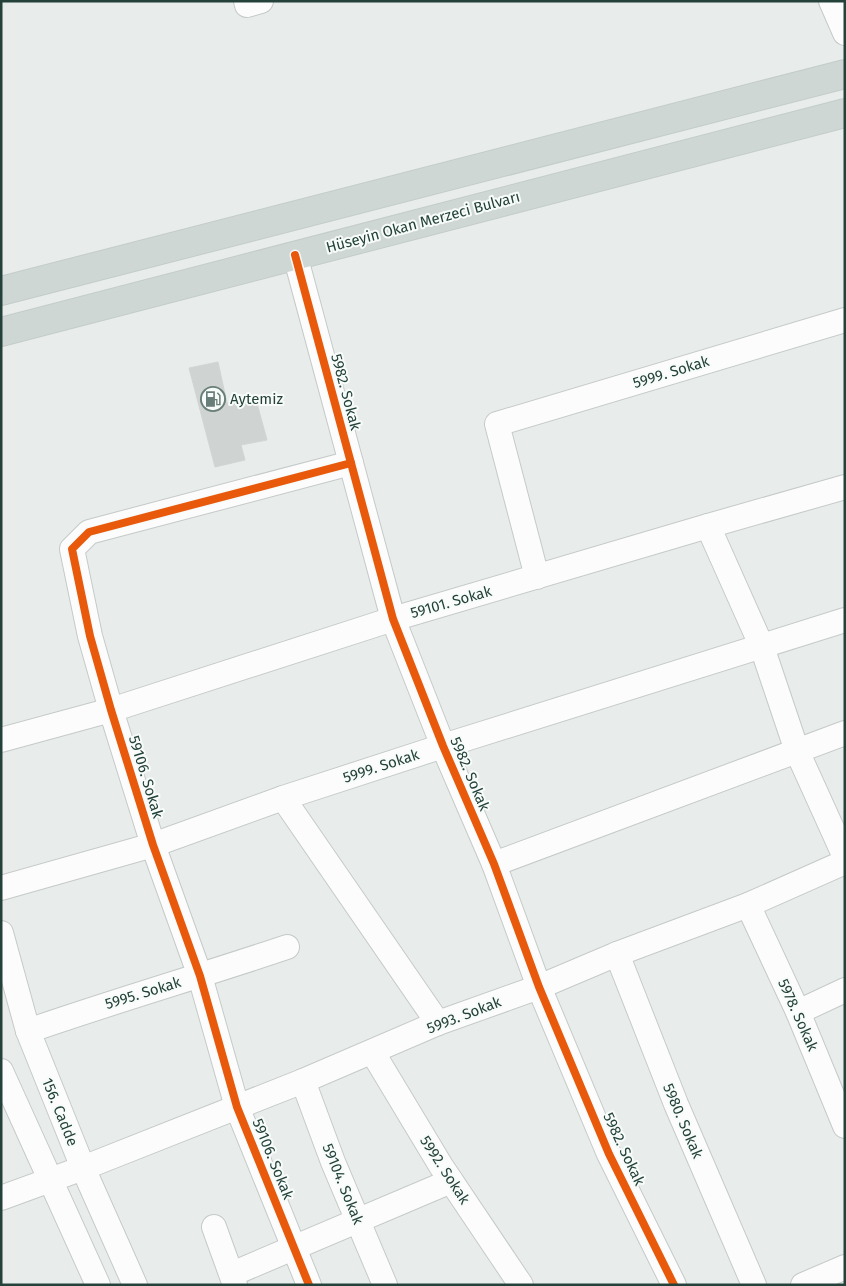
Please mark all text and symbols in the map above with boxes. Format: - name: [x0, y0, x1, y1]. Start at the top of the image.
- street label: Hüseyin Okan Merzeci Bulvarı: [324, 187, 522, 257]
- street label: 5982. Sokak: [327, 352, 365, 433]
- street label: 5999. Sokak: [631, 352, 712, 392]
- fuel station icon: Aytemiz: [200, 386, 226, 412]
- place label: Aytemiz: [230, 390, 283, 408]
- street label: 59101. Sokak: [408, 582, 494, 622]
- street label: 59106. Sokak: [125, 733, 167, 821]
- street label: 5982. Sokak: [446, 734, 494, 814]
- street label: 5999. Sokak: [341, 745, 422, 787]
- street label: 5995. Sokak: [103, 973, 183, 1013]
- street label: 5978. Sokak: [774, 976, 822, 1054]
- street label: 5993. Sokak: [424, 993, 504, 1037]
- street label: 156. Cadde: [38, 1075, 82, 1149]
- street label: 5980. Sokak: [659, 1081, 707, 1161]
- street label: 5982. Sokak: [599, 1110, 649, 1189]
- street label: 59106. Sokak: [249, 1116, 297, 1202]
- street label: 5992. Sokak: [416, 1132, 474, 1208]
- street label: 59104. Sokak: [319, 1141, 367, 1227]

